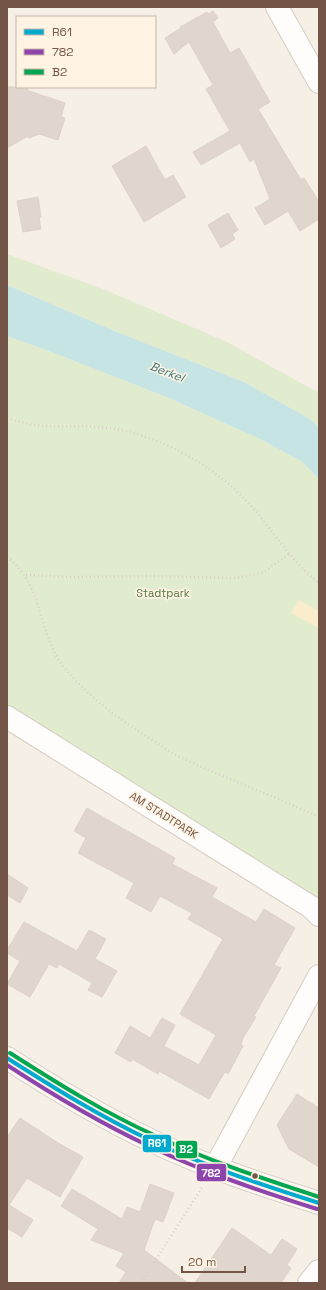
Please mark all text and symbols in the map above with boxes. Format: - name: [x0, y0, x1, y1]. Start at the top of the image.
- legend: [16, 16, 156, 88]
- text: R61: [52, 24, 72, 40]
- text: 782: [52, 44, 73, 60]
- text: B2: [52, 64, 67, 80]
- water label: Berkel: [147, 358, 188, 387]
- park label: Stadtpark: [136, 586, 190, 600]
- street label: AM STADTPARK: [127, 788, 201, 842]
- line badge: R61: [142, 1134, 172, 1153]
- text: R61: [148, 1136, 166, 1150]
- line badge: B2: [175, 1140, 198, 1159]
- text: B2: [179, 1142, 193, 1156]
- line badge: 782: [196, 1163, 227, 1182]
- text: 782: [201, 1166, 221, 1180]
- unlabelled marker: [250, 1171, 260, 1181]
- scale bar: [182, 1248, 245, 1274]
- text: 20 m: [188, 1254, 216, 1270]

